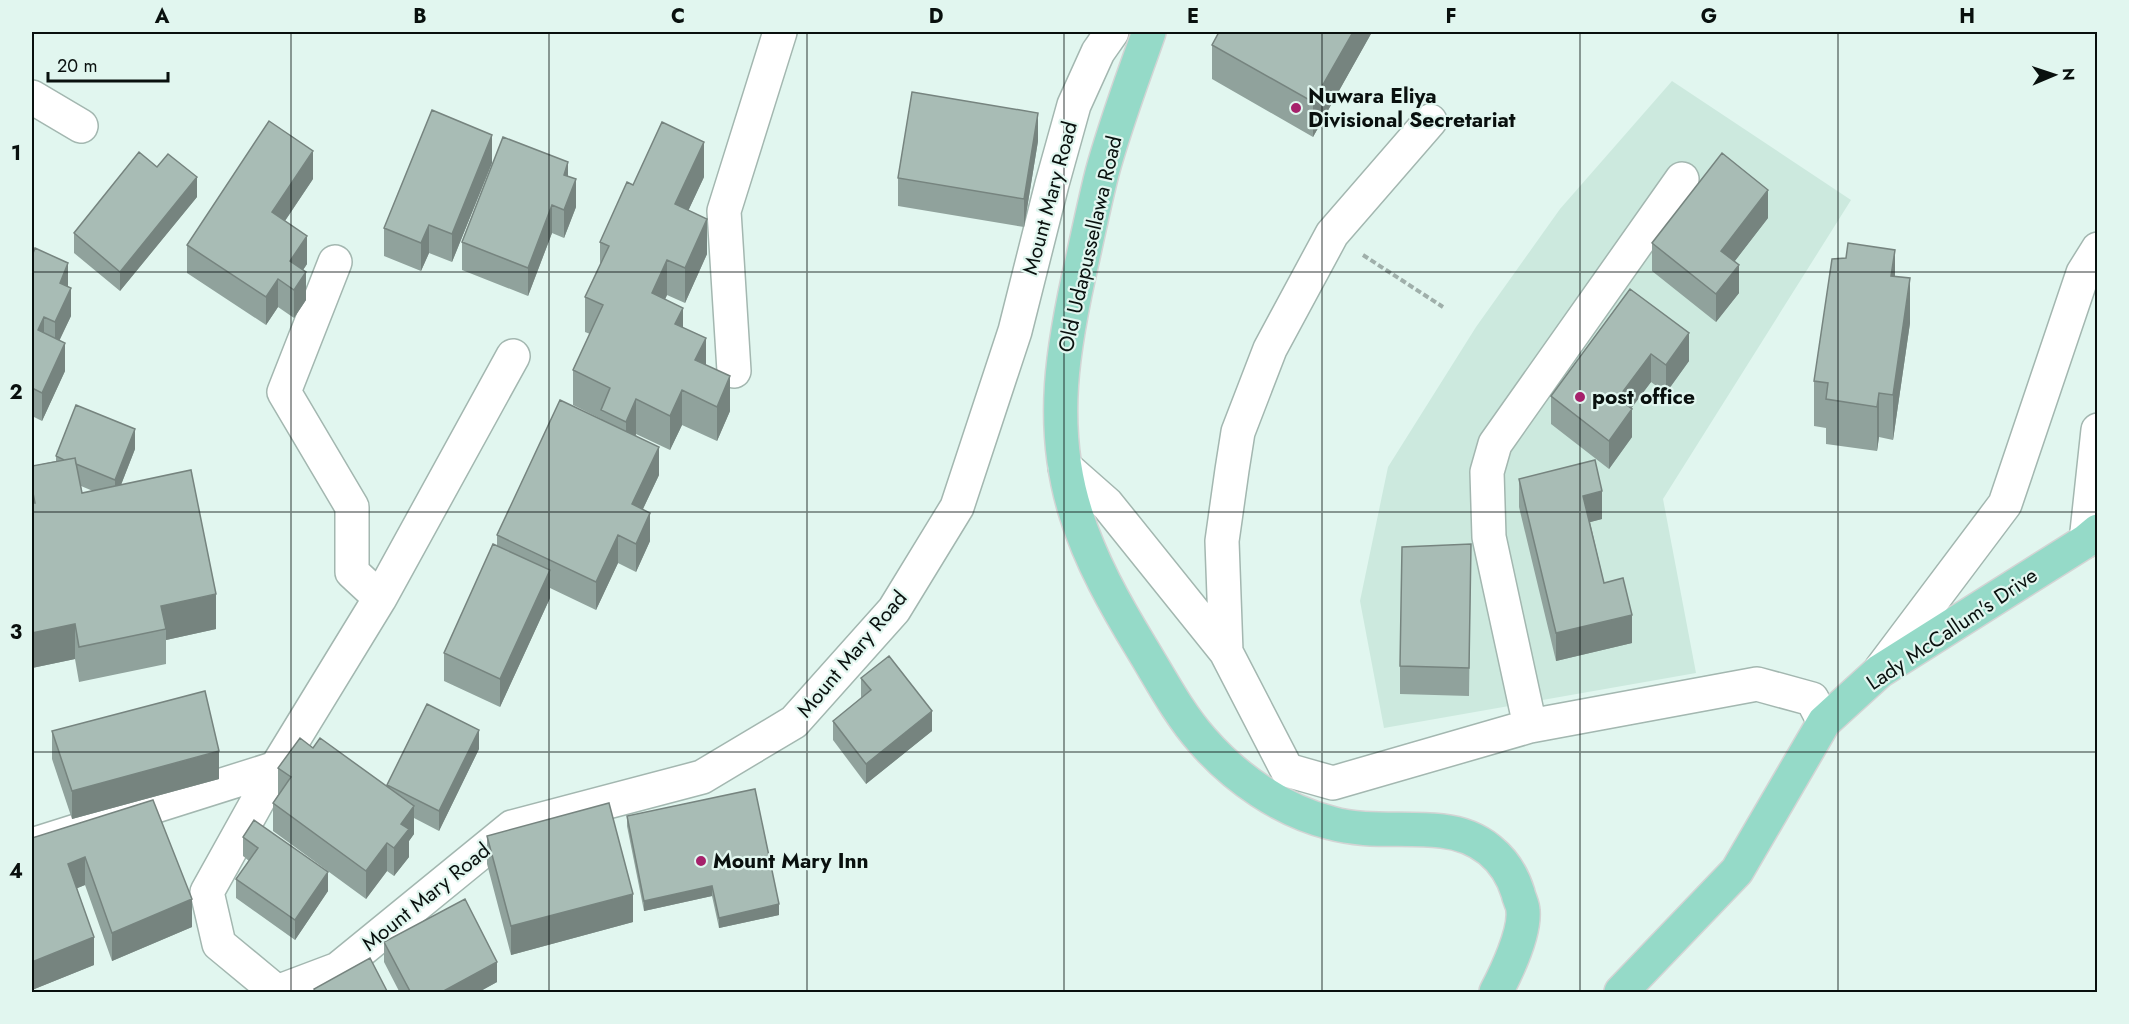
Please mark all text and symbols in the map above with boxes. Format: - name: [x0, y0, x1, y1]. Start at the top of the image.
- text: A: [154, 2, 170, 31]
- text: B: [413, 2, 427, 31]
- text: C: [671, 2, 685, 31]
- text: D: [929, 2, 943, 31]
- text: E: [1187, 2, 1199, 31]
- text: F: [1445, 2, 1457, 31]
- text: G: [1701, 2, 1717, 31]
- text: H: [1959, 2, 1975, 31]
- scale bar: [48, 45, 168, 83]
- north arrow: [2024, 45, 2084, 105]
- text: 20 m: [57, 53, 97, 79]
- text: N: [2057, 68, 2080, 81]
- place label: Nuwara Eliya Divisional Secretariat: [1308, 81, 1516, 135]
- marker: Nuwara Eliya Divisional Secretariat: [1289, 101, 1303, 115]
- street label: Mount Mary Road: [1015, 118, 1085, 278]
- street label: Old Udapussellawa Road: [1050, 133, 1130, 355]
- text: 1: [11, 139, 21, 168]
- text: 2: [9, 378, 23, 407]
- place label: post office: [1592, 382, 1695, 412]
- marker: post office: [1573, 390, 1587, 404]
- street label: Lady McCallum's Drive: [1861, 560, 2044, 697]
- street label: Mount Mary Road: [790, 584, 914, 724]
- text: 3: [10, 618, 22, 647]
- street label: Mount Mary Road: [355, 836, 497, 958]
- place label: Mount Mary Inn: [713, 846, 869, 876]
- marker: Mount Mary Inn: [694, 854, 708, 868]
- text: 4: [9, 857, 23, 886]

